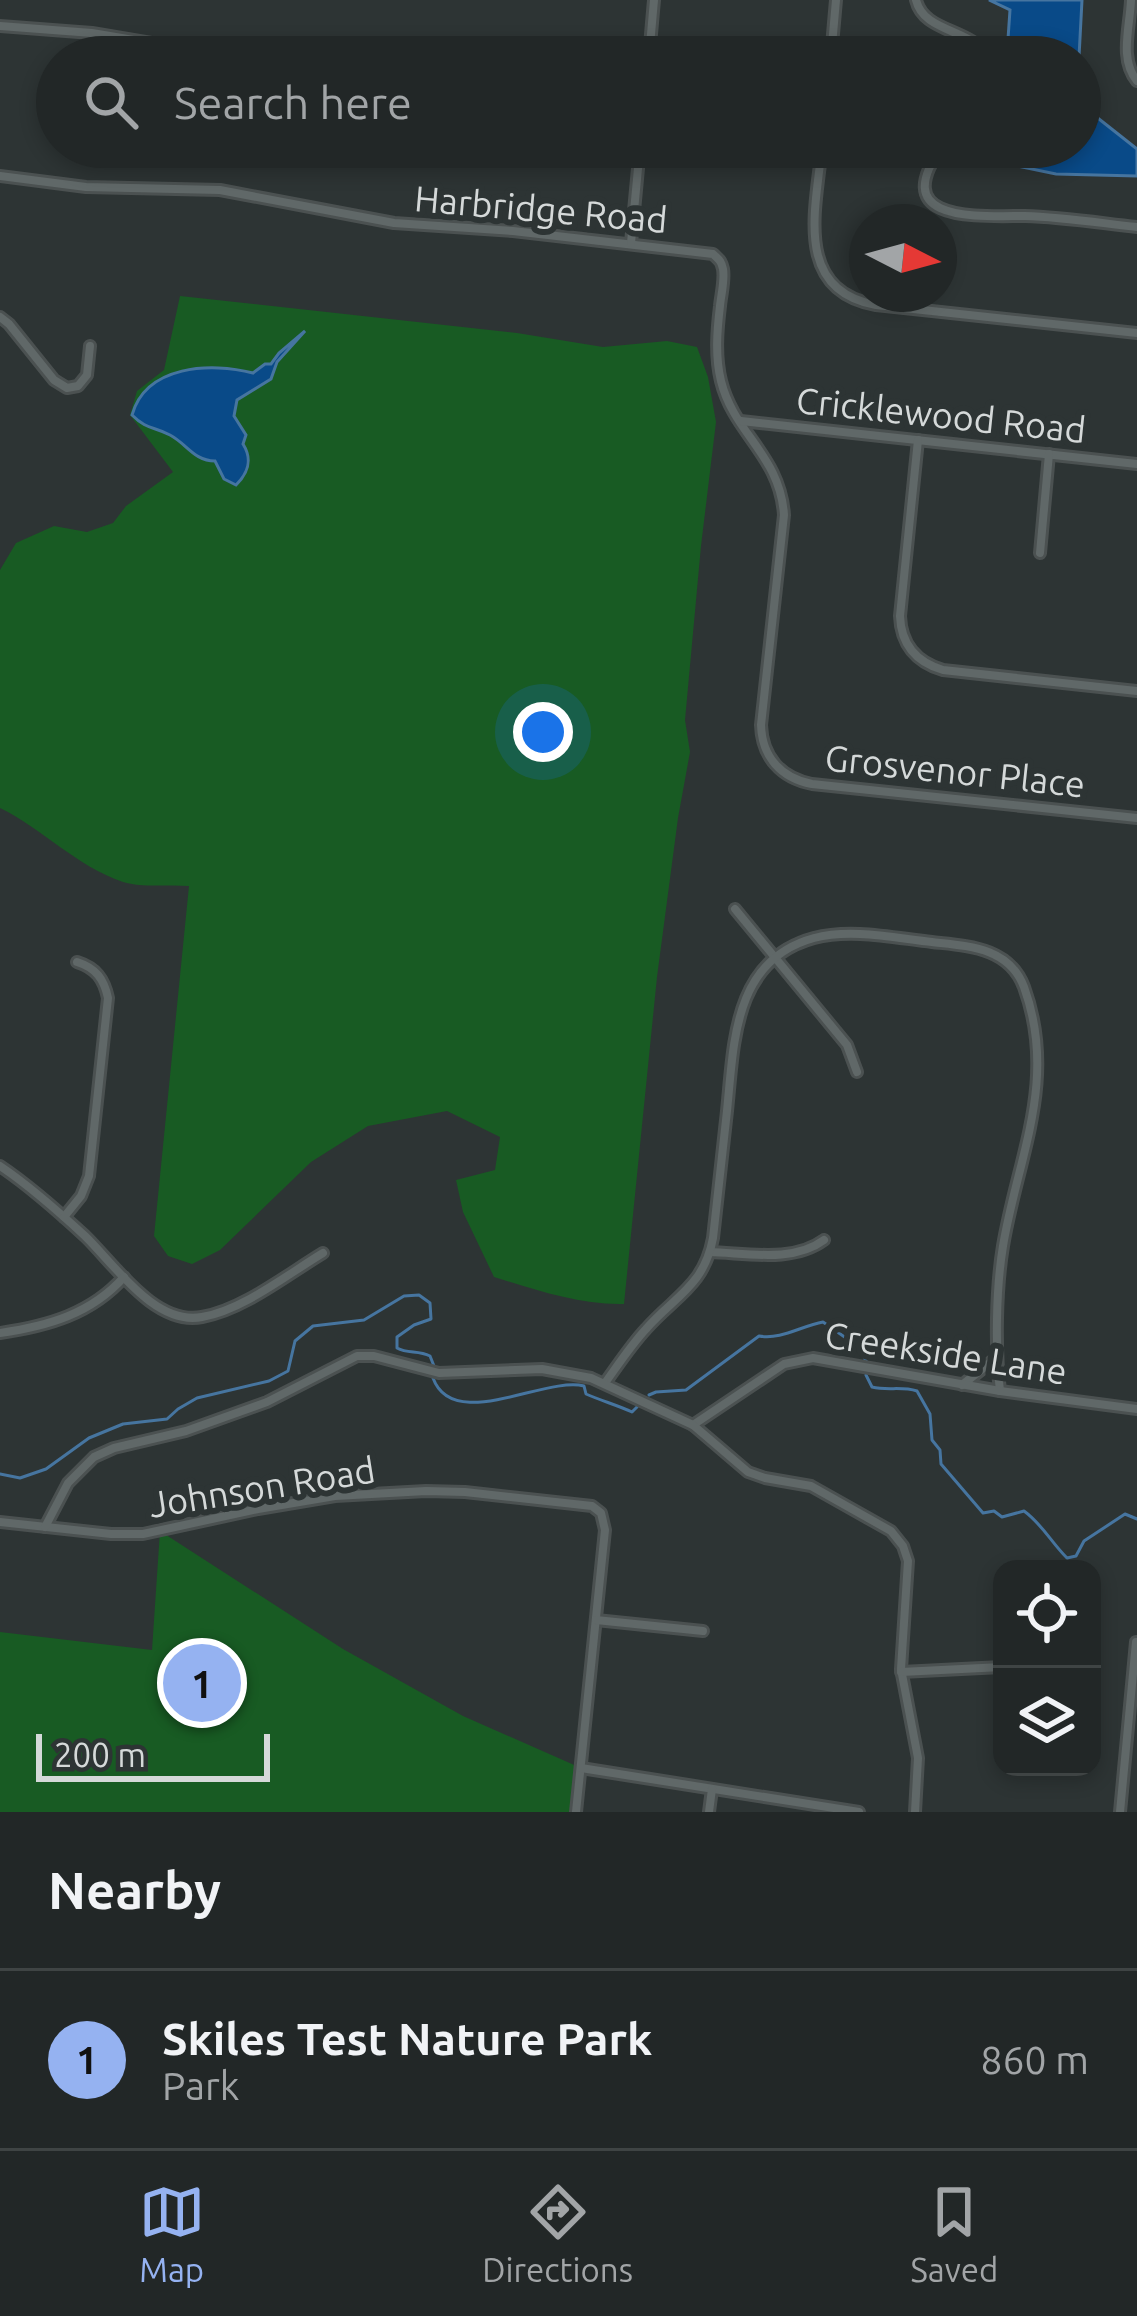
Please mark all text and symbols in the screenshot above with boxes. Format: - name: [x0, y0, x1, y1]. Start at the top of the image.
- search box: [36, 36, 1101, 168]
- icon: search: [78, 69, 144, 135]
- text: Search here: [174, 77, 412, 128]
- street label: Harbridge Road: [413, 177, 669, 240]
- north arrow: [849, 204, 957, 312]
- street label: Cricklewood Road: [794, 379, 1088, 450]
- your location: [513, 702, 573, 762]
- street label: Grosvenor Place: [823, 736, 1087, 805]
- street label: Creekside Lane: [822, 1313, 1070, 1392]
- street label: Johnson Road: [146, 1448, 378, 1525]
- map controls: [993, 1560, 1101, 1776]
- button: locate: [993, 1560, 1101, 1668]
- pin: 1: [163, 1638, 241, 1728]
- button: layers: [993, 1668, 1101, 1776]
- scale bar: [36, 1728, 270, 1781]
- text: 200 m: [54, 1736, 146, 1773]
- text: Nearby: [48, 1861, 221, 1919]
- text: Skiles Test Nature Park: [162, 2013, 652, 2064]
- text: 1: [76, 2038, 98, 2081]
- text: 860 m: [980, 2038, 1089, 2081]
- text: Park: [162, 2064, 240, 2107]
- tab: Map: [139, 2179, 205, 2288]
- tab: Directions: [482, 2179, 633, 2288]
- tab: Saved: [910, 2179, 998, 2288]

